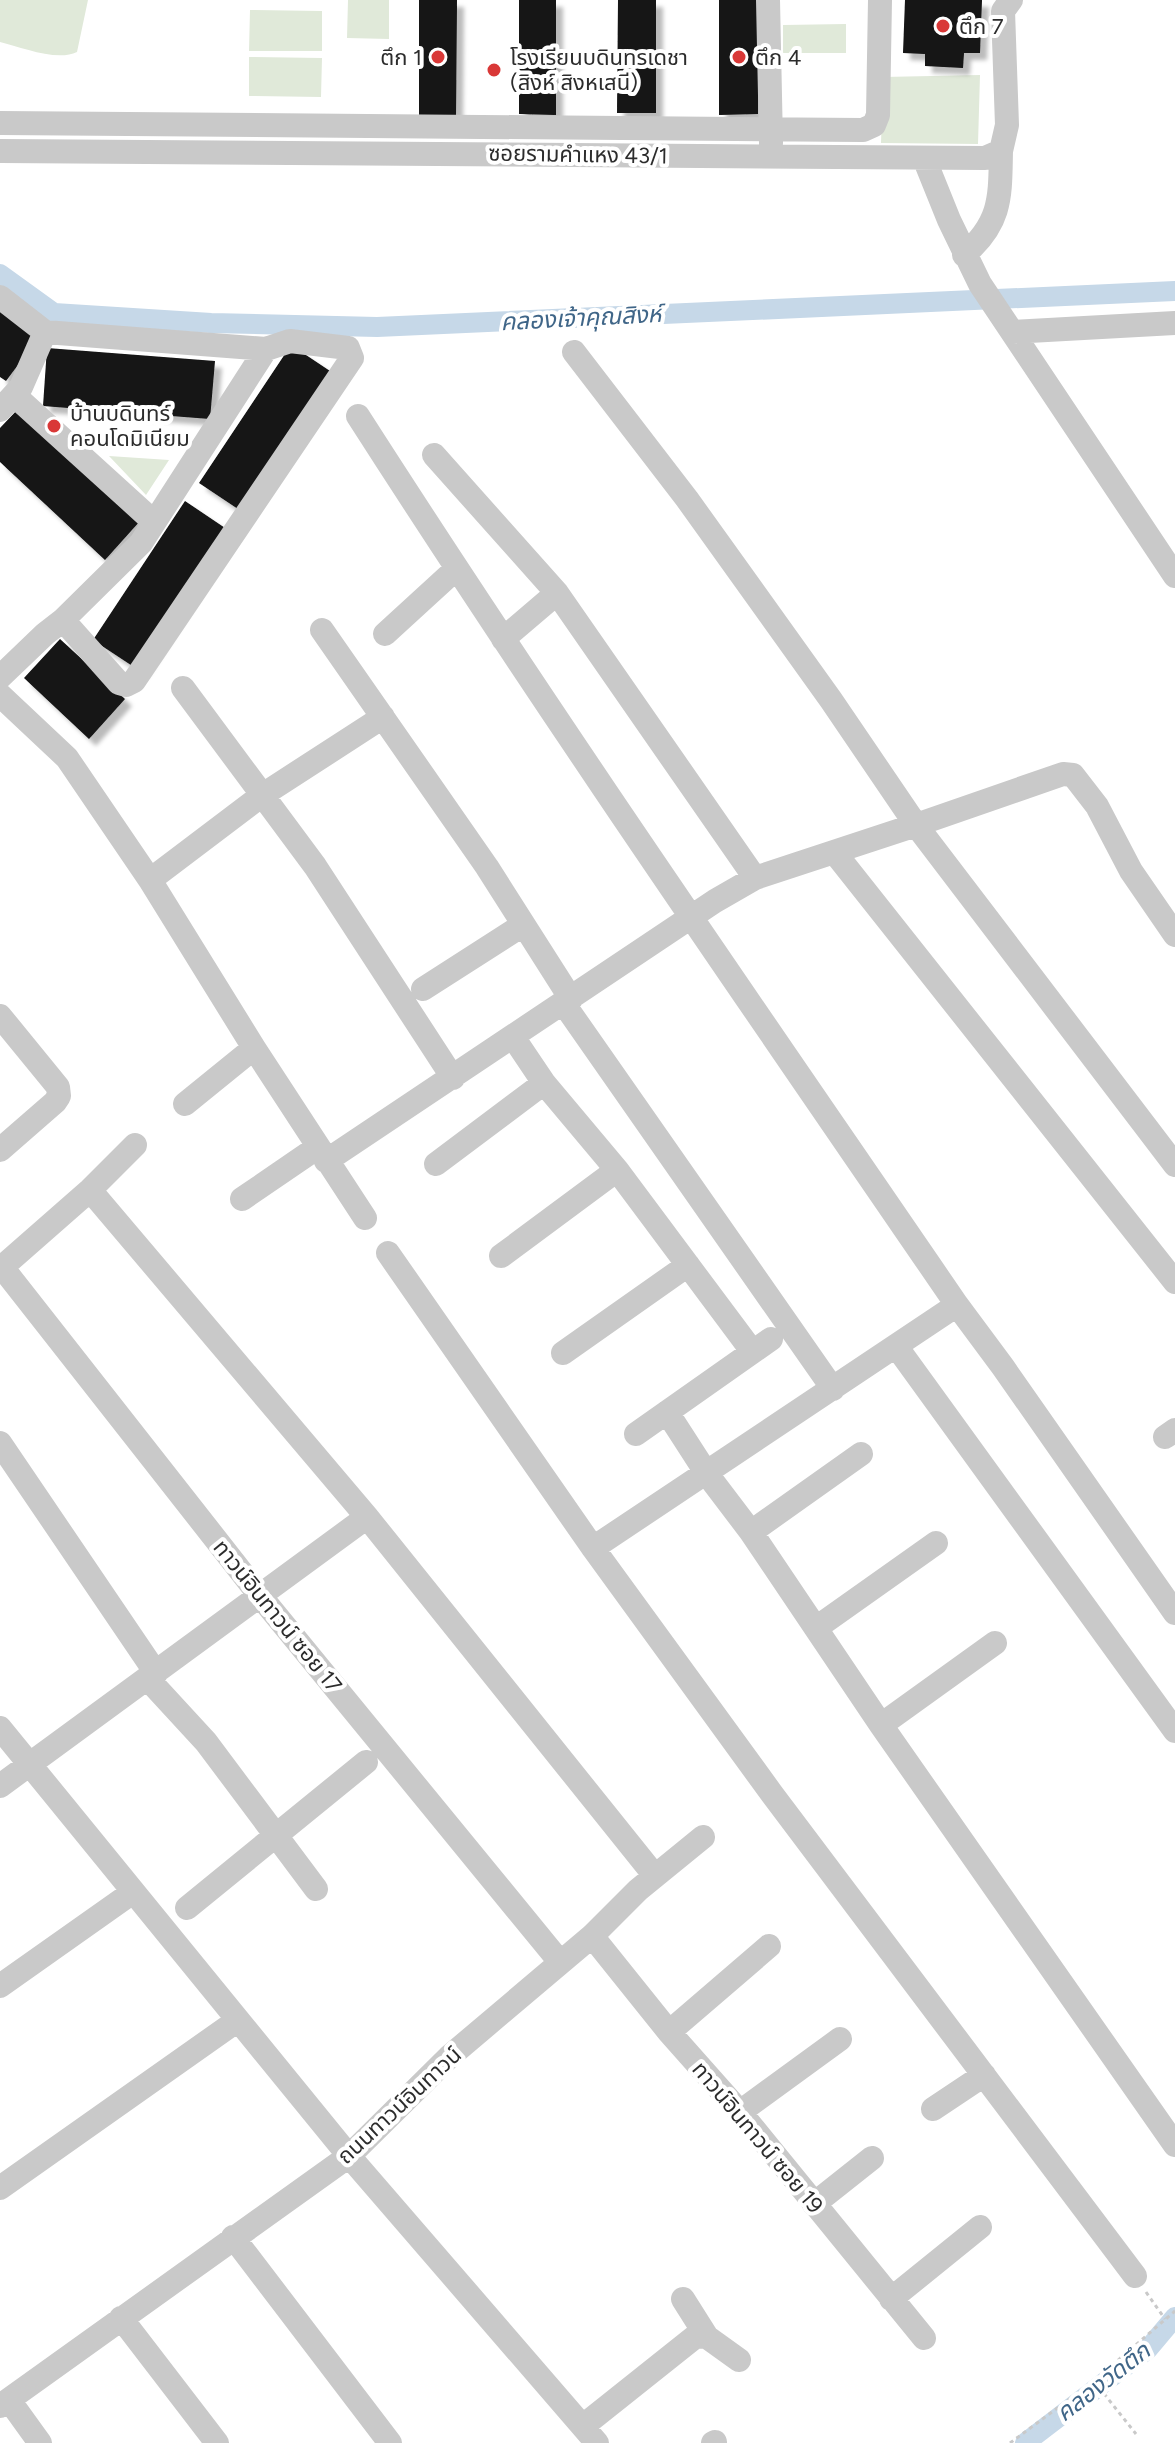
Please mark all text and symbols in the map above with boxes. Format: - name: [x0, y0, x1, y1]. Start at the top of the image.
- place label: ตึก 7: [959, 13, 1004, 40]
- marker: ตึก 7: [934, 17, 952, 35]
- place label: ตึก 1: [380, 44, 422, 71]
- place label: โรงเรียนบดินทรเดชา (สิงห์ สิงหเสนี): [510, 44, 688, 96]
- place label: ตึก 4: [755, 44, 801, 71]
- marker: ตึก 1: [429, 48, 447, 66]
- marker: ตึก 4: [730, 48, 748, 66]
- marker: โรงเรียนบดินทรเดชา (สิงห์ สิงหเสนี): [485, 61, 503, 79]
- street label: ซอยรามคำแหง 43/1: [488, 139, 668, 170]
- water label: คลองเจ้าคุณสิงห์: [500, 299, 667, 337]
- place label: บ้านบดินทร์ คอนโดมิเนียม: [70, 400, 190, 452]
- marker: บ้านบดินทร์ คอนโดมิเนียม: [45, 417, 63, 435]
- street label: ทาวน์อินทาวน์ ซอย 17: [208, 1534, 348, 1698]
- street label: ถนนทาวน์อินทาวน์: [332, 2041, 467, 2170]
- street label: ทาวน์อินทาวน์ ซอย 19: [686, 2056, 829, 2219]
- water label: คลองวัดตึก: [1050, 2335, 1157, 2427]

